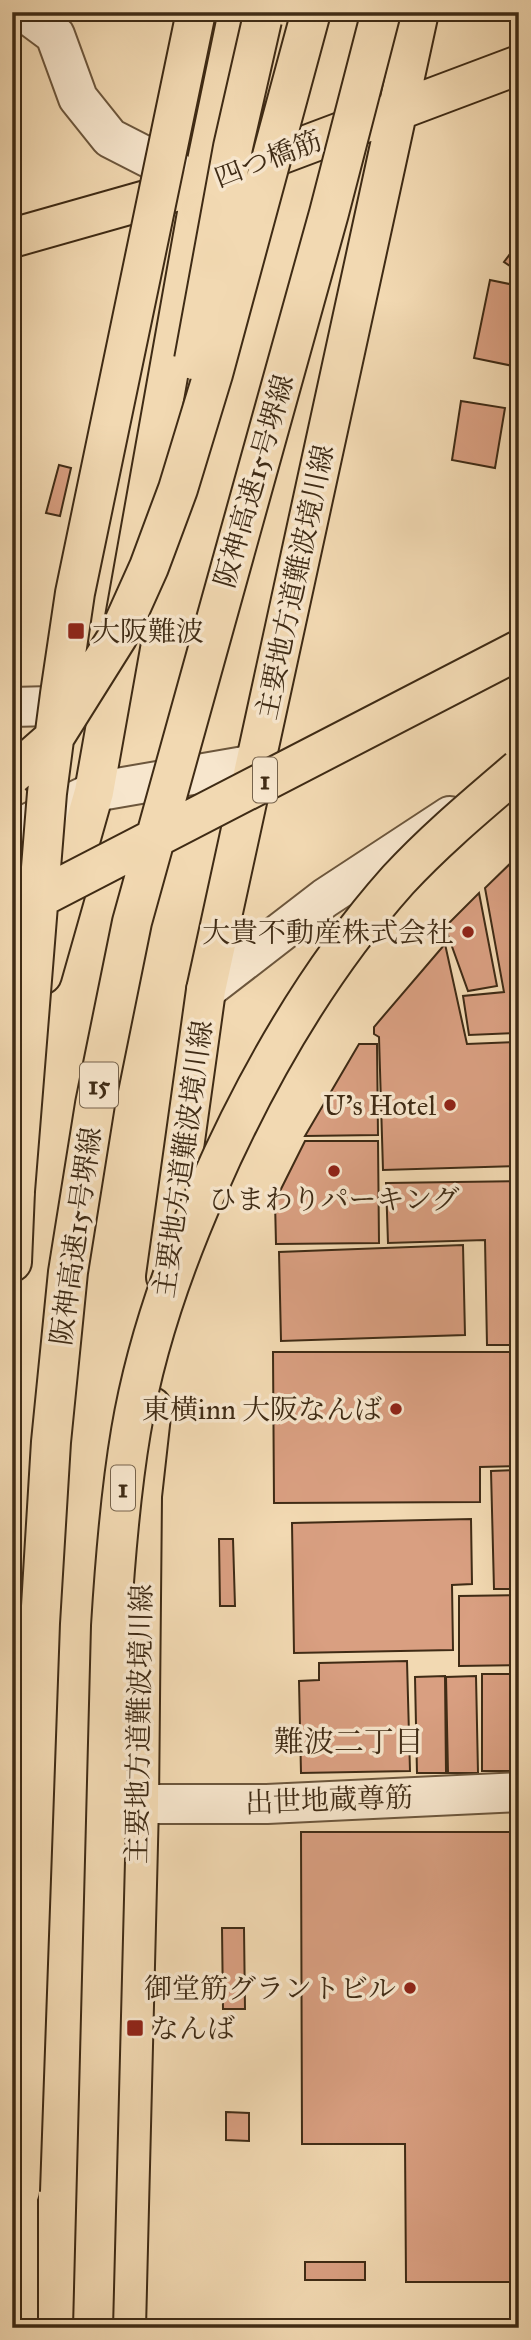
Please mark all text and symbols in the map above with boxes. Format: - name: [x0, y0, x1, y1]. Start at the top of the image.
- street label: 四つ橋筋: [209, 123, 327, 195]
- street label: 阪神高速15号堺線: [207, 370, 301, 592]
- street label: 主要地方道難波境川線: [249, 441, 341, 723]
- place label: 大阪難波: [92, 614, 204, 649]
- marker: 大阪難波: [66, 621, 86, 641]
- road number: 1: [253, 758, 277, 802]
- place label: 大貴不動産株式会社: [202, 915, 454, 950]
- marker: 大貴不動産株式会社: [460, 924, 476, 940]
- street label: 主要地方道難波境川線: [146, 1018, 220, 1300]
- road number: 15: [80, 1062, 118, 1108]
- place label: U's Hotel: [323, 1088, 436, 1123]
- marker: U's Hotel: [442, 1097, 458, 1113]
- street label: 阪神高速15号堺線: [43, 1125, 109, 1347]
- marker: ひまわりパーキング: [326, 1163, 342, 1179]
- place label: ひまわりパーキング: [208, 1182, 460, 1217]
- place label: 東横inn 大阪なんば: [142, 1392, 382, 1427]
- marker: 東横inn 大阪なんば: [388, 1401, 404, 1417]
- road number: 1: [111, 1466, 135, 1511]
- street label: 主要地方道難波境川線: [119, 1584, 159, 1864]
- district label: 難波二丁目: [274, 1724, 424, 1760]
- street label: 出世地蔵尊筋: [244, 1780, 414, 1820]
- place label: 御堂筋グラントビル: [144, 1971, 396, 2006]
- marker: 御堂筋グラントビル: [402, 1980, 418, 1996]
- place label: なんば: [151, 2011, 235, 2046]
- marker: なんば: [125, 2018, 145, 2038]

